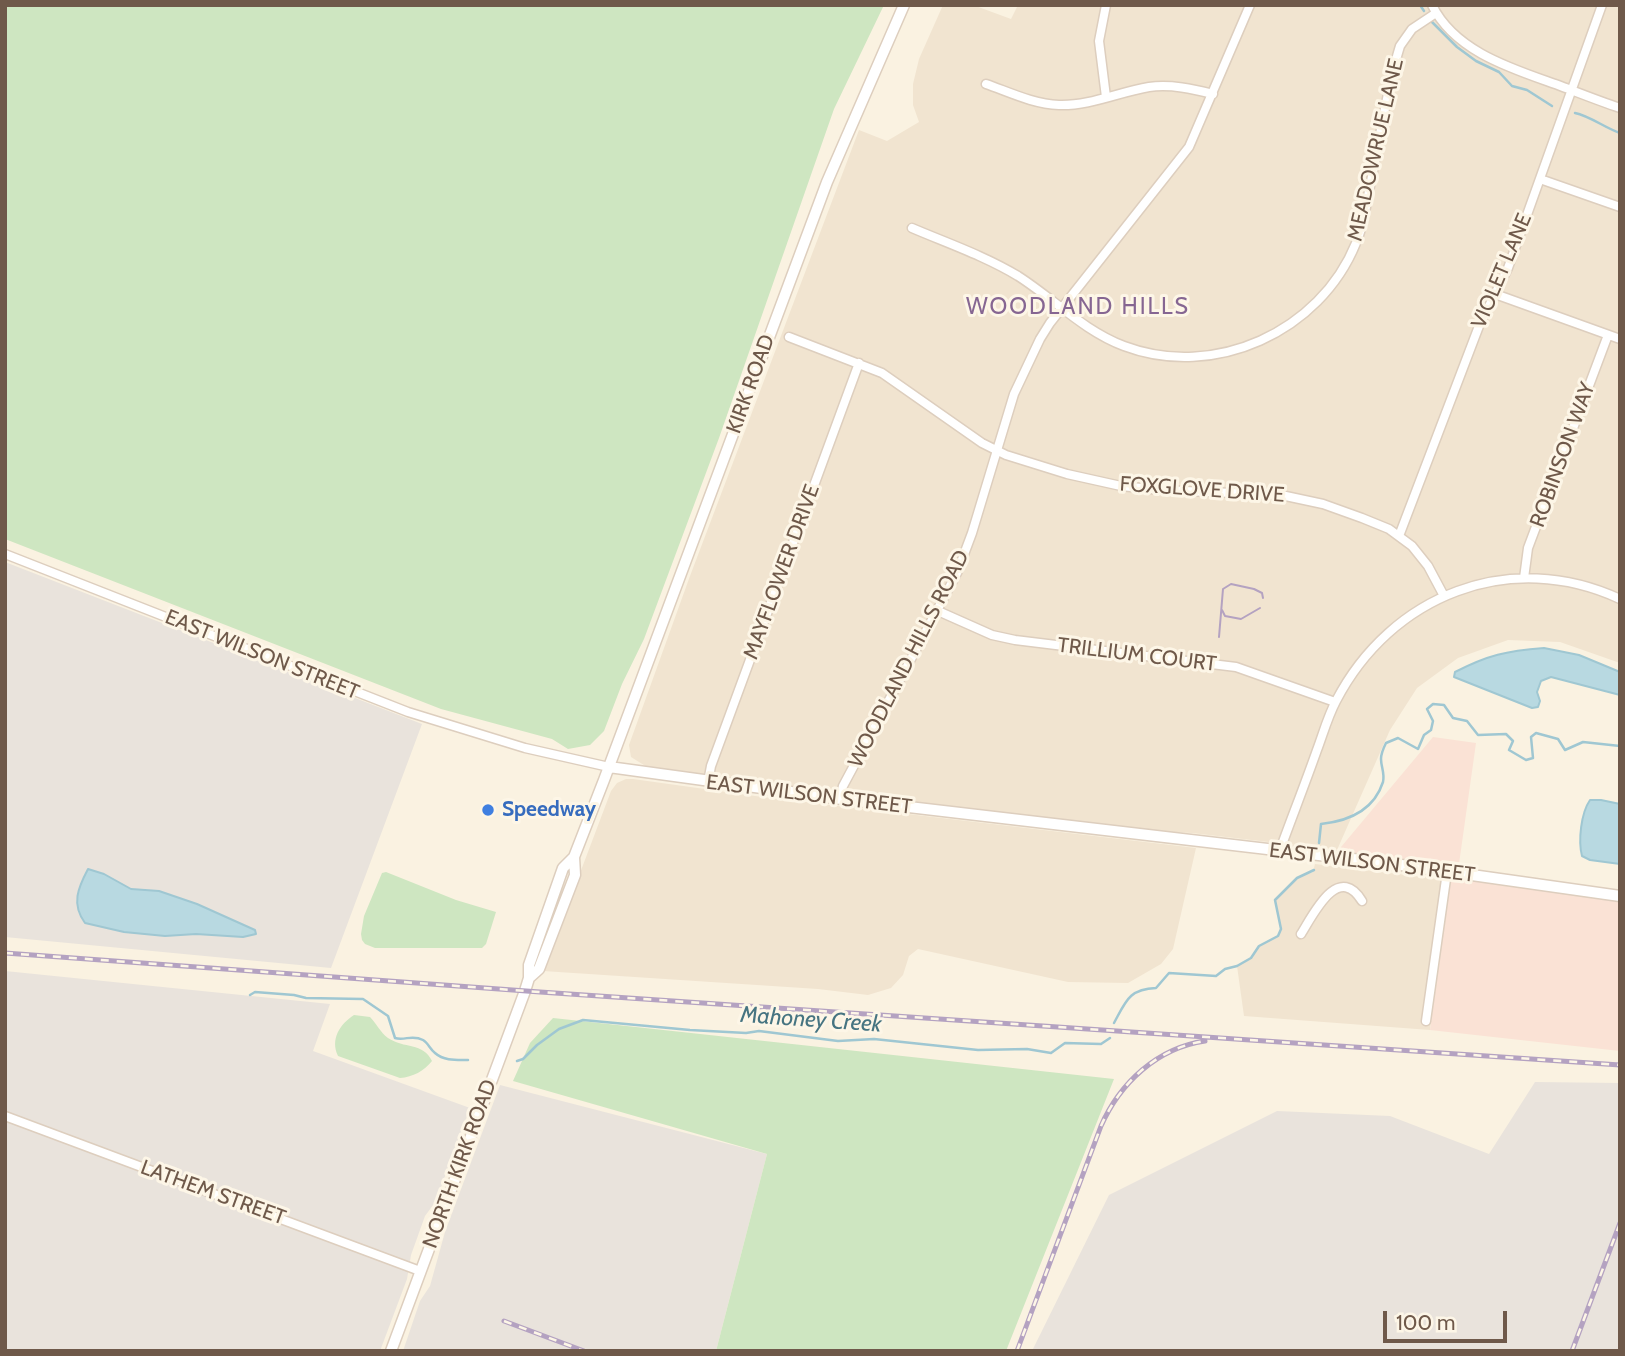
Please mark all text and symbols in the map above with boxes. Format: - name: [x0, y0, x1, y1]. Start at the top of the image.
- street label: MEADOWRUE LANE: [1343, 56, 1409, 244]
- street label: VIOLET LANE: [1467, 210, 1537, 332]
- district label: WOODLAND HILLS: [968, 293, 1188, 321]
- street label: KIRK ROAD: [721, 331, 781, 437]
- street label: ROBINSON WAY: [1525, 379, 1601, 531]
- street label: FOXGLOVE DRIVE: [1119, 472, 1285, 508]
- street label: MAYFLOWER DRIVE: [739, 481, 825, 663]
- street label: WOODLAND HILLS ROAD: [843, 546, 975, 772]
- street label: EAST WILSON STREET: [161, 605, 363, 705]
- street label: TRILLIUM COURT: [1056, 633, 1218, 677]
- street label: EAST WILSON STREET: [705, 770, 913, 820]
- place label: Speedway: [502, 797, 596, 823]
- marker: Speedway: [480, 802, 496, 818]
- street label: EAST WILSON STREET: [1268, 838, 1476, 888]
- water label: Mahoney Creek: [739, 1001, 883, 1039]
- street label: NORTH KIRK ROAD: [418, 1076, 502, 1252]
- street label: LATHEM STREET: [137, 1155, 289, 1231]
- scale bar: [1387, 1296, 1511, 1340]
- text: 100 m: [1396, 1310, 1455, 1335]

